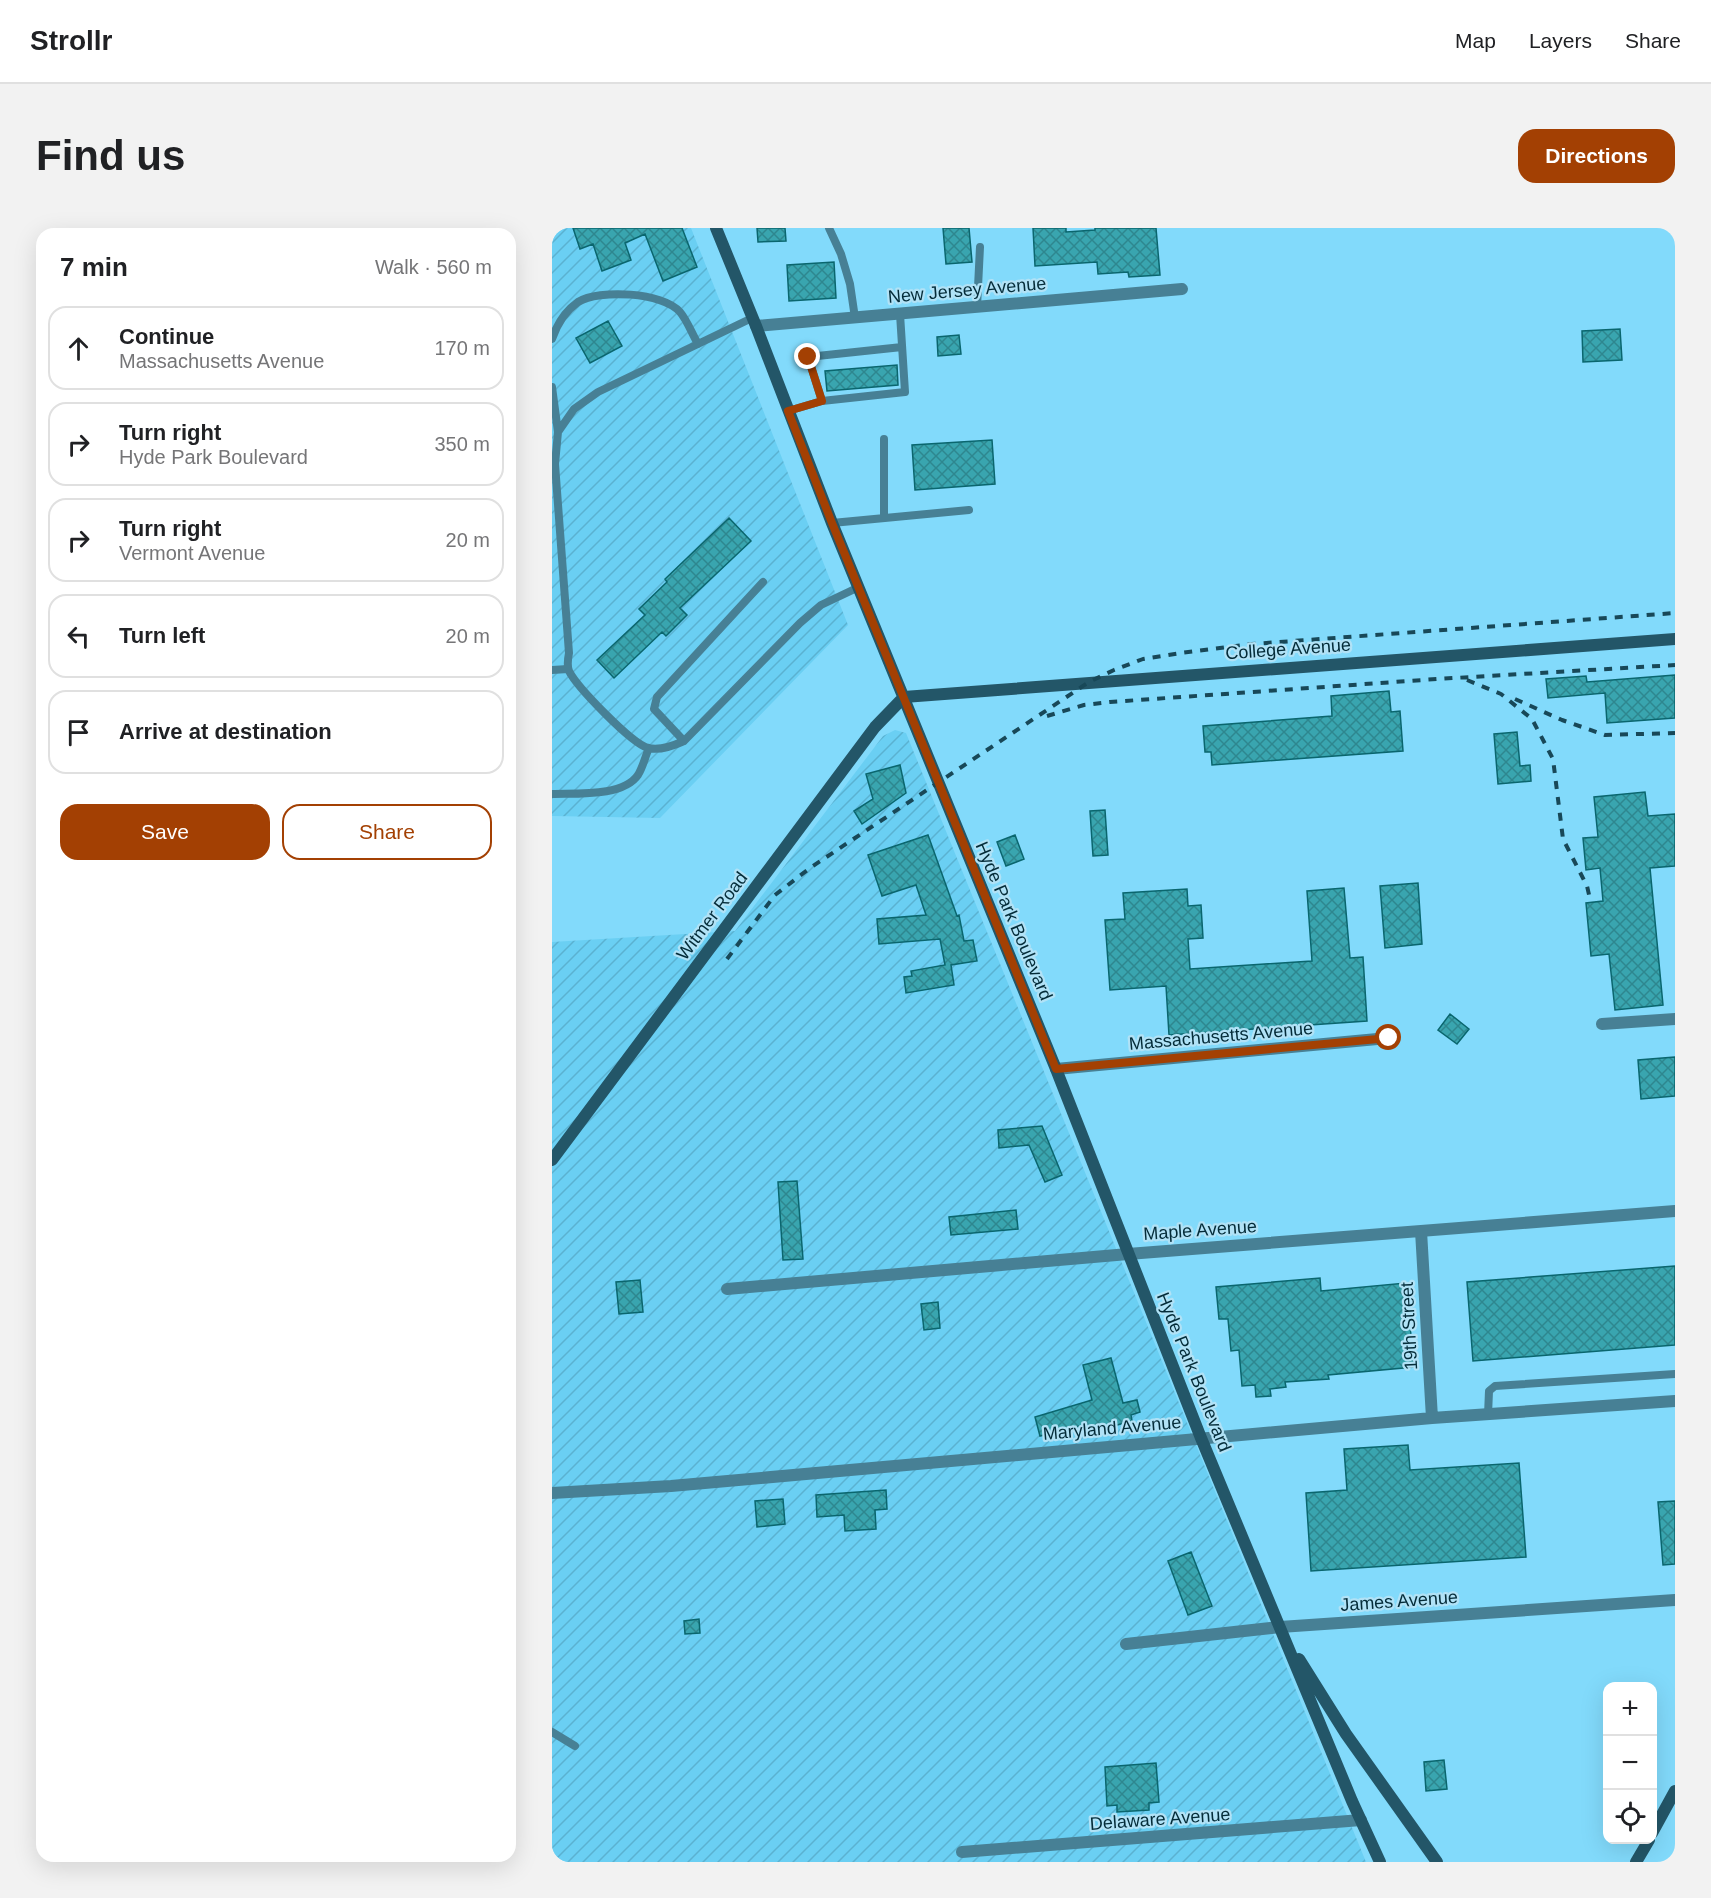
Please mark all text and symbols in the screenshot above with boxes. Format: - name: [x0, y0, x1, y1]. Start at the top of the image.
- text: Strollr: [30, 25, 112, 56]
- text: Map: [1455, 29, 1496, 52]
- text: Layers: [1529, 29, 1592, 52]
- text: Share: [1625, 29, 1681, 52]
- button: Directions: [1518, 129, 1675, 183]
- text: Find us: [36, 132, 185, 179]
- text: 7 min: [60, 252, 128, 282]
- text: Walk · 560 m: [375, 256, 492, 278]
- street label: New Jersey Avenue: [887, 273, 1047, 307]
- text: Continue: [119, 324, 214, 349]
- icon: ahead: [62, 332, 95, 365]
- text: 170 m: [434, 337, 490, 359]
- route end: [794, 343, 820, 369]
- text: Massachusetts Avenue: [119, 350, 324, 372]
- text: Turn right: [119, 420, 221, 445]
- icon: right: [62, 428, 95, 461]
- text: 350 m: [434, 433, 490, 455]
- text: Hyde Park Boulevard: [119, 446, 308, 468]
- text: Turn right: [119, 516, 221, 541]
- icon: right: [62, 524, 95, 557]
- text: 20 m: [446, 529, 490, 551]
- text: Vermont Avenue: [119, 542, 265, 564]
- icon: left: [62, 620, 95, 653]
- text: Turn left: [119, 623, 205, 648]
- text: 20 m: [446, 625, 490, 647]
- street label: College Avenue: [1225, 635, 1351, 663]
- icon: arrive: [62, 716, 95, 749]
- text: Arrive at destination: [119, 719, 332, 744]
- button: Save: [60, 804, 270, 860]
- button: Share: [282, 804, 492, 860]
- street label: Hyde Park Boulevard: [972, 839, 1056, 1003]
- street label: Witmer Road: [672, 868, 752, 964]
- street label: Massachusetts Avenue: [1128, 1018, 1314, 1054]
- route start: [1375, 1024, 1401, 1050]
- street label: Maple Avenue: [1143, 1216, 1257, 1244]
- street label: 19th Street: [1397, 1282, 1421, 1370]
- street label: Hyde Park Boulevard: [1153, 1289, 1235, 1455]
- street label: Maryland Avenue: [1042, 1412, 1182, 1444]
- street label: James Avenue: [1340, 1587, 1458, 1615]
- map controls: [1603, 1682, 1657, 1844]
- button: +: [1603, 1682, 1657, 1736]
- button: −: [1603, 1736, 1657, 1790]
- button: locate: [1603, 1790, 1657, 1844]
- street label: Delaware Avenue: [1089, 1804, 1231, 1834]

